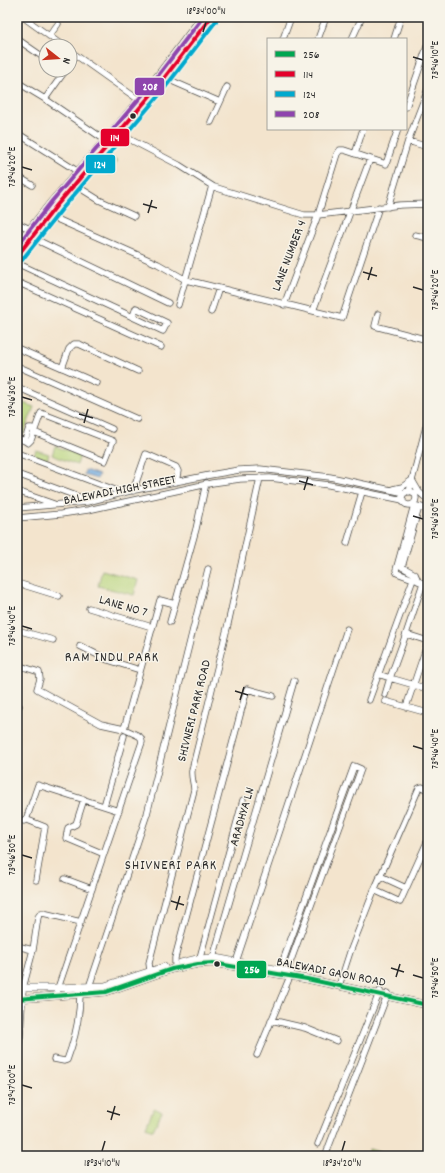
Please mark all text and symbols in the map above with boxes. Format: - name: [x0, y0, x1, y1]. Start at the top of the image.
- text: 18°34'00"N: [186, 5, 226, 19]
- north arrow: [38, 38, 78, 78]
- legend: [267, 38, 407, 130]
- text: 73°46'10"E: [429, 40, 443, 79]
- text: 256: [303, 47, 320, 64]
- text: N: [57, 55, 74, 66]
- text: 114: [303, 67, 313, 84]
- line badge: 208: [134, 77, 165, 96]
- text: 208: [142, 80, 158, 96]
- text: 124: [303, 87, 316, 104]
- text: 208: [303, 107, 320, 124]
- unlabelled marker: [128, 111, 138, 121]
- line badge: 114: [100, 128, 130, 147]
- text: 114: [110, 131, 120, 147]
- text: 73°46'20"E: [6, 146, 20, 187]
- line badge: 124: [85, 154, 116, 174]
- text: 124: [94, 158, 106, 174]
- street label: LANE NUMBER 4: [268, 218, 312, 294]
- text: 73°46'20"E: [429, 269, 443, 310]
- text: 73°46'30"E: [6, 376, 20, 417]
- street label: BALEWADI HIGH STREET: [62, 471, 178, 511]
- text: 73°46'30"E: [429, 498, 443, 539]
- street label: LANE NO 7: [97, 591, 149, 623]
- text: 73°46'40"E: [6, 605, 20, 646]
- district label: RAM INDU PARK: [65, 648, 159, 668]
- street label: SHIVNERI PARK ROAD: [173, 658, 217, 764]
- text: 73°46'40"E: [429, 728, 443, 769]
- street label: ARADHYA LN: [226, 785, 260, 849]
- text: 73°46'50"E: [6, 834, 20, 875]
- district label: SHIVNERI PARK: [125, 856, 217, 876]
- street label: BALEWADI GAON ROAD: [275, 953, 388, 993]
- text: 73°46'50"E: [429, 957, 443, 998]
- unlabelled marker: [212, 959, 222, 969]
- line badge: 256: [236, 960, 267, 979]
- text: 256: [244, 963, 260, 979]
- text: 73°47'00"E: [6, 1064, 20, 1105]
- text: 18°34'10"N: [84, 1157, 120, 1171]
- text: 18°34'20"N: [323, 1157, 361, 1171]

